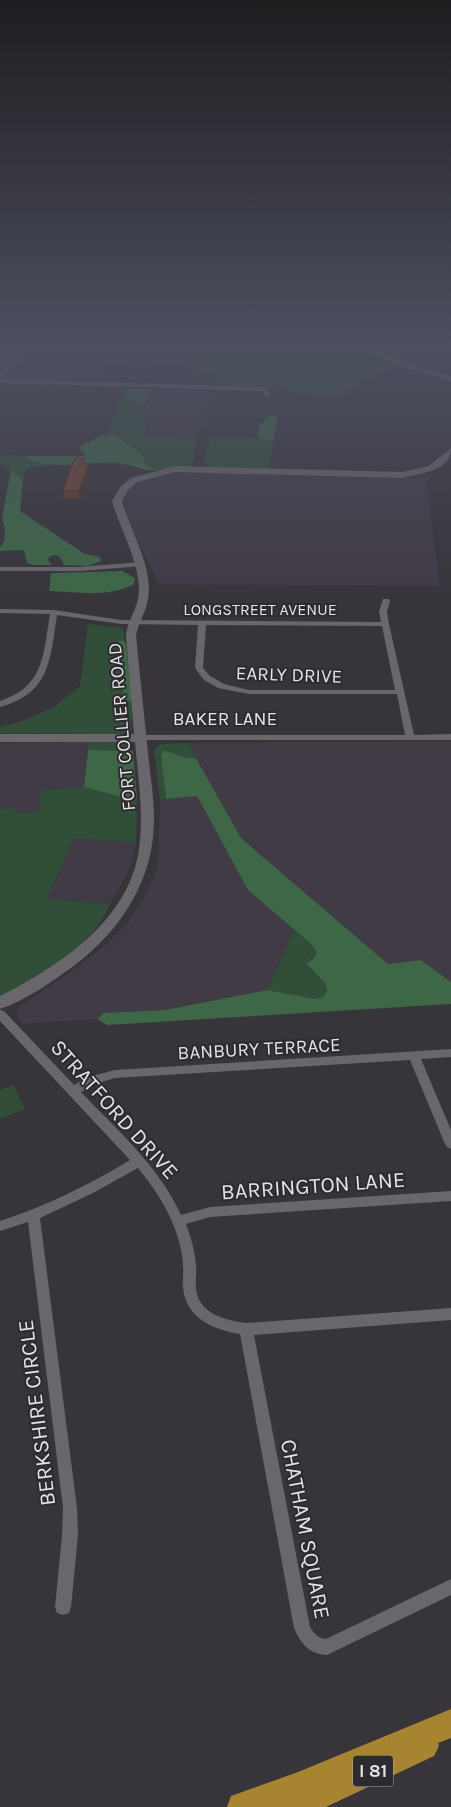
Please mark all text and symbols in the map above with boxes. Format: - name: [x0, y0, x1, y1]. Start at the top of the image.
- street label: LONGSTREET AVENUE: [183, 600, 337, 619]
- street label: FORT COLLIER ROAD: [104, 642, 140, 812]
- street label: EARLY DRIVE: [235, 662, 343, 688]
- street label: BAKER LANE: [173, 708, 277, 730]
- street label: BANBURY TERRACE: [177, 1034, 341, 1064]
- street label: STRATFORD DRIVE: [45, 1035, 184, 1185]
- street label: BARRINGTON LANE: [220, 1167, 406, 1205]
- street label: BERKSHIRE CIRCLE: [13, 1318, 61, 1507]
- street label: CHATHAM SQUARE: [275, 1437, 335, 1621]
- road number: I 81: [353, 1755, 393, 1786]

